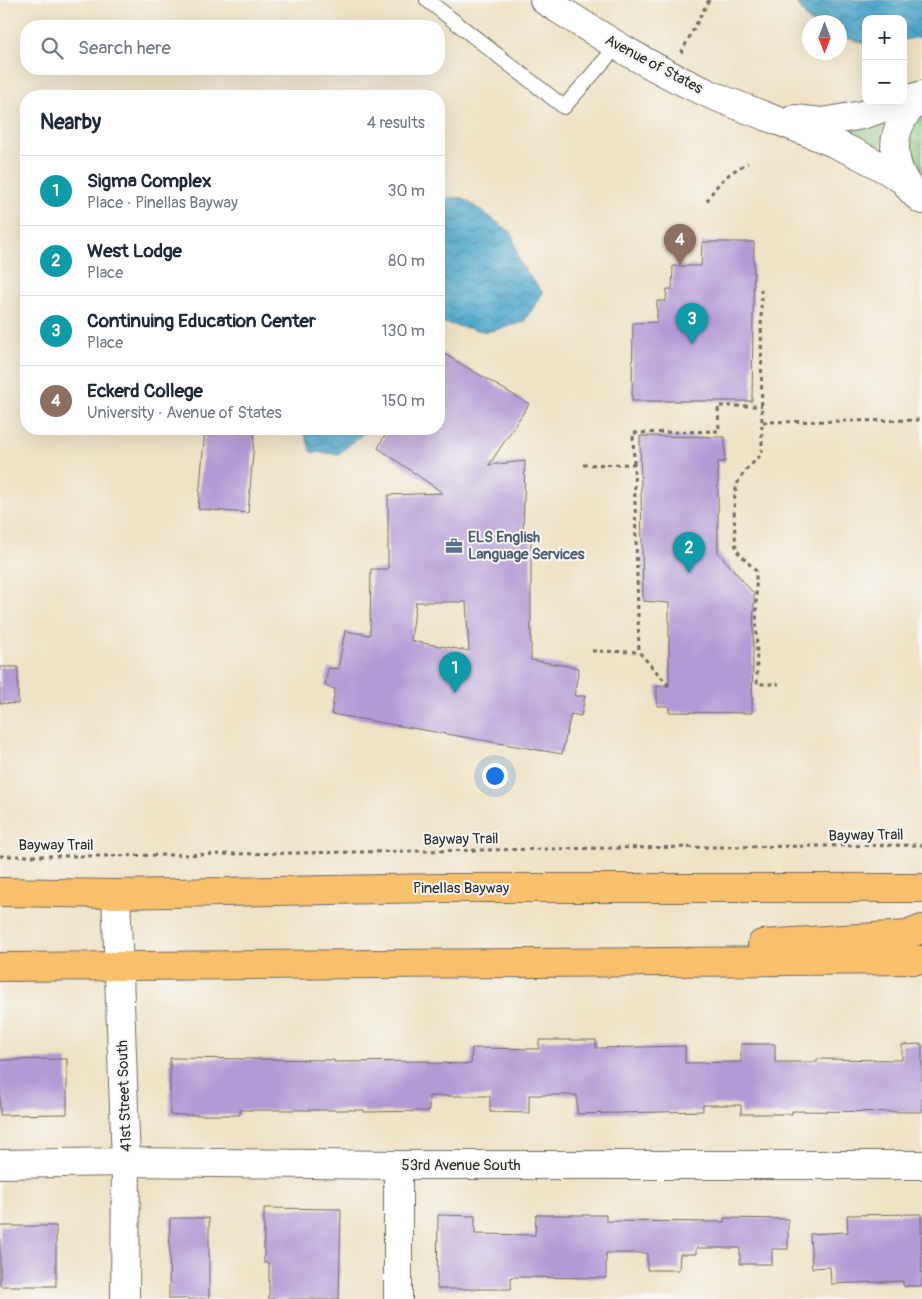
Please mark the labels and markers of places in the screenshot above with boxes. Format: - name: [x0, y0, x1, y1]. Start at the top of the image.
- pin: 4: [664, 224, 696, 265]
- pin: 3: [676, 303, 708, 344]
- place label: ELS English Language Services: [468, 528, 585, 564]
- pin: 2: [673, 532, 705, 573]
- office icon: ELS English Language Services: [444, 536, 464, 556]
- pin: 1: [439, 652, 471, 693]

